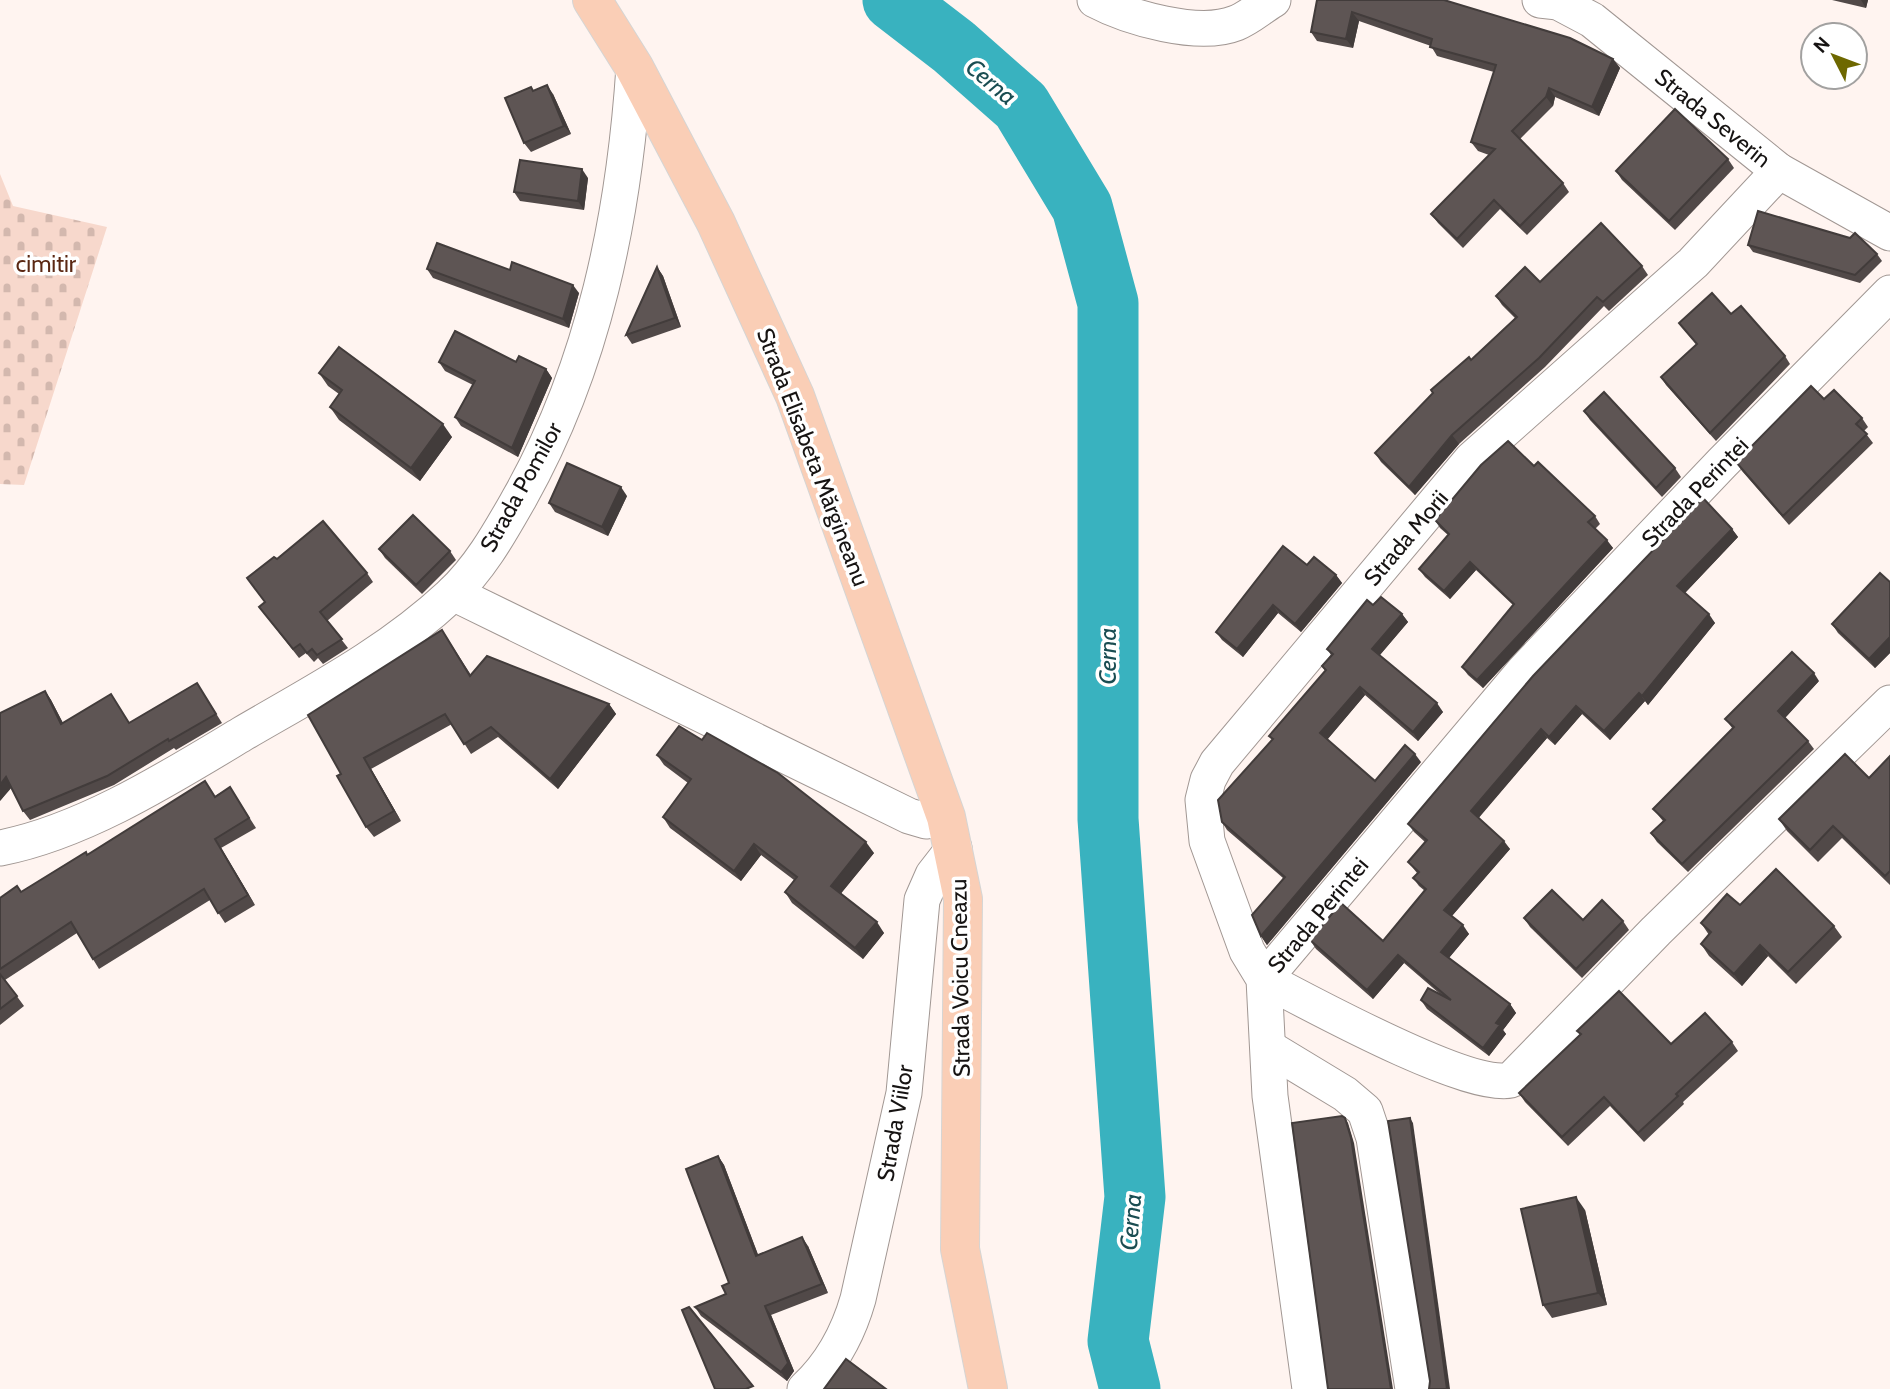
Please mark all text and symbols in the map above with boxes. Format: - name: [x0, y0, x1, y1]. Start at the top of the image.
- north arrow: [1799, 21, 1869, 91]
- text: N: [1809, 32, 1835, 58]
- water label: Cerna: [960, 52, 1022, 111]
- street label: Strada Severin: [1649, 63, 1777, 173]
- park label: cimitir: [16, 250, 77, 278]
- street label: Strada Elisabeta Mărgineanu: [751, 324, 875, 590]
- street label: Strada Pomilor: [474, 417, 568, 557]
- street label: Strada Perintei: [1636, 431, 1754, 553]
- street label: Strada Morii: [1358, 485, 1454, 591]
- water label: Cerna: [1093, 628, 1122, 684]
- street label: Strada Perintei: [1262, 852, 1374, 978]
- street label: Strada Voicu Cneazu: [944, 879, 976, 1077]
- street label: Strada Viilor: [871, 1062, 919, 1184]
- water label: Cerna: [1114, 1192, 1147, 1252]

